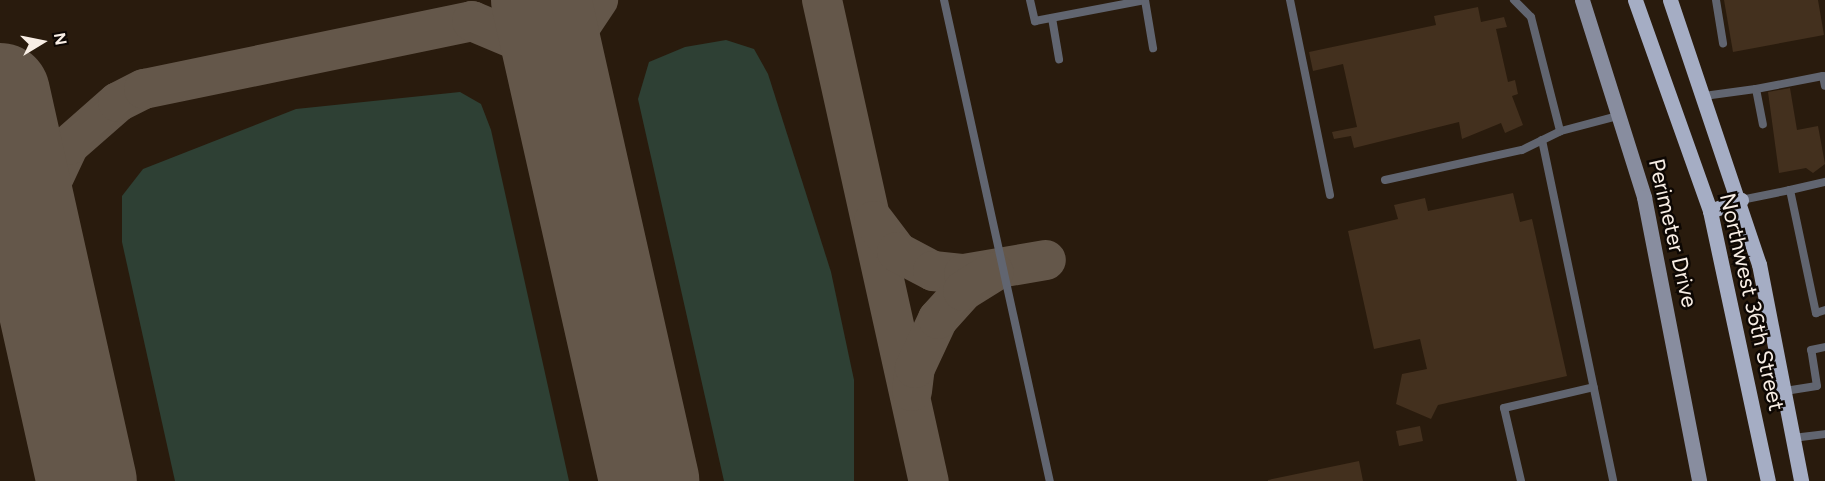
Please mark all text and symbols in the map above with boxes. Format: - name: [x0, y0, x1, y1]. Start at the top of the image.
- north arrow: [12, 12, 72, 72]
- text: N: [50, 31, 71, 47]
- street label: Perimeter Drive: [1643, 156, 1703, 310]
- street label: Northwest 36th Street: [1714, 191, 1790, 413]

